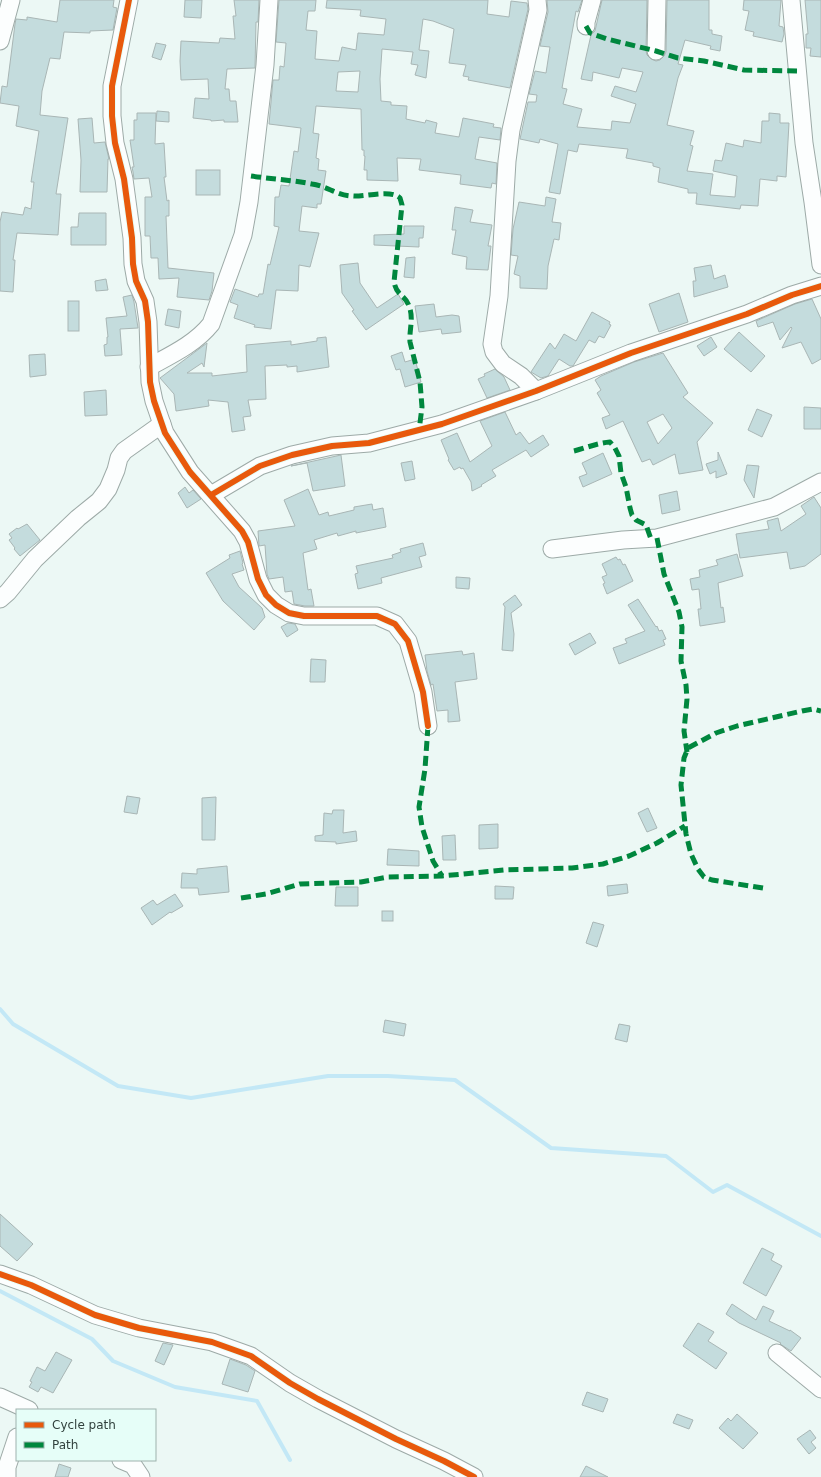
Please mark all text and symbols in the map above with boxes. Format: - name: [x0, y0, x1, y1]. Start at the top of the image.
- legend: [16, 1409, 156, 1461]
- text: Cycle path: [52, 1418, 116, 1432]
- text: Path: [52, 1438, 78, 1452]

